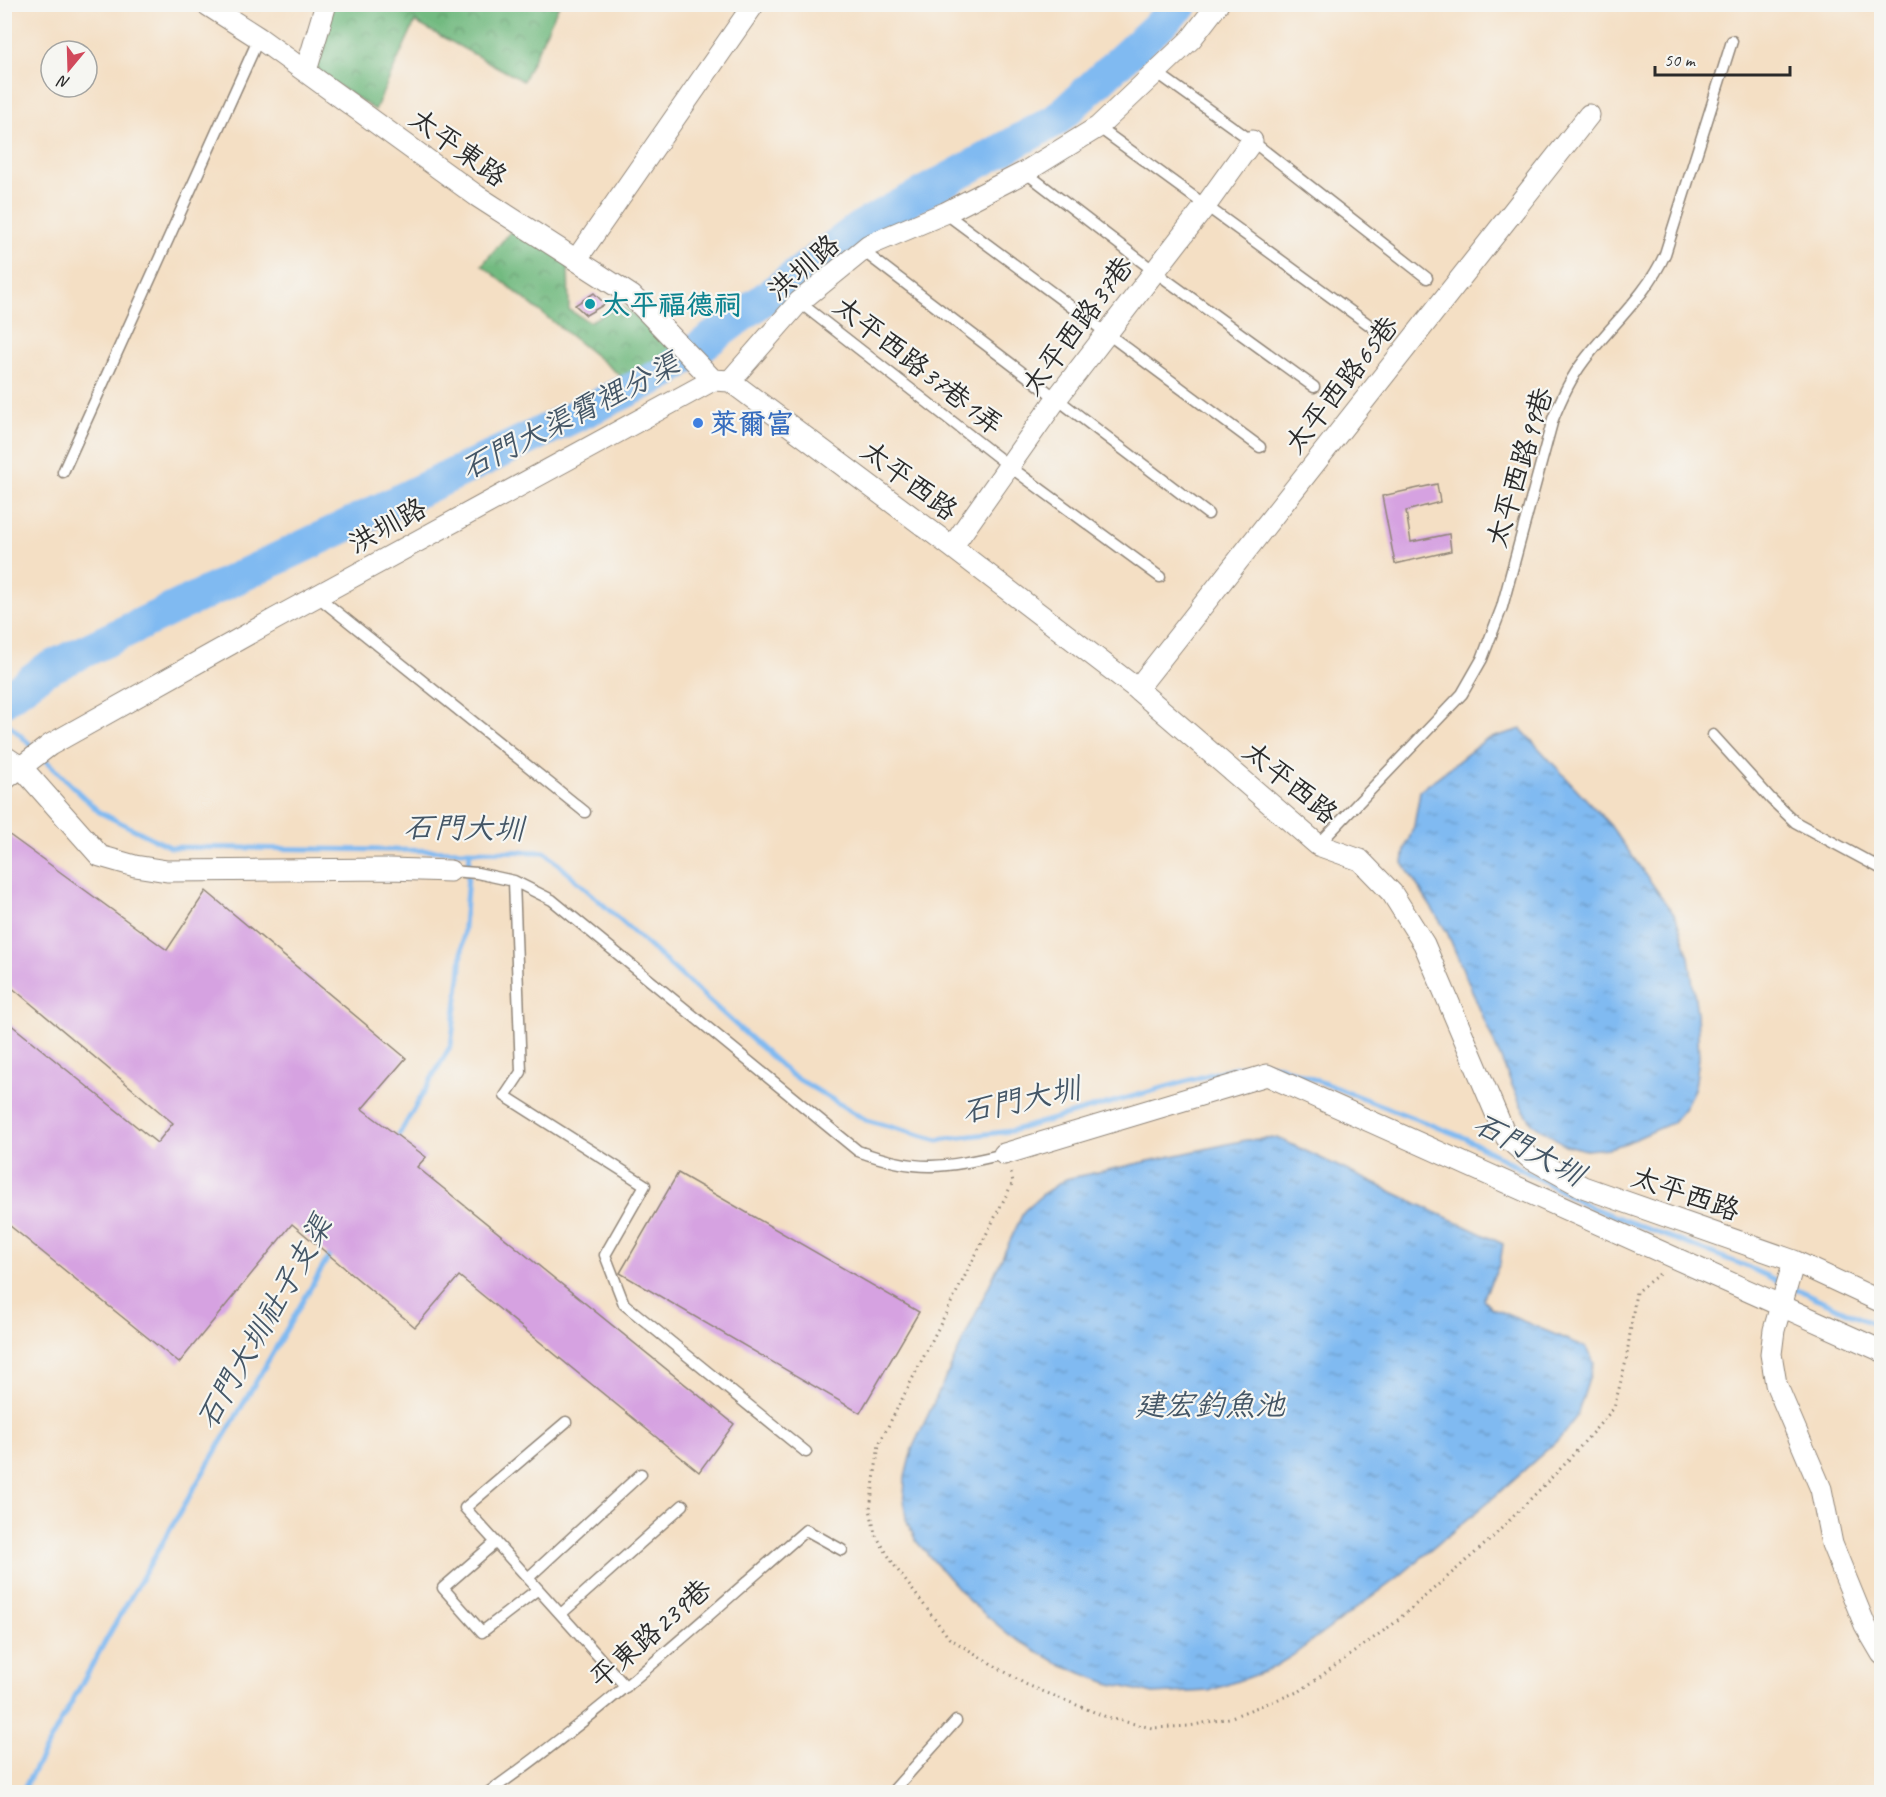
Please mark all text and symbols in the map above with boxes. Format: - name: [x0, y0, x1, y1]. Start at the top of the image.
- north arrow: [39, 39, 99, 99]
- scale bar: [1655, 39, 1790, 77]
- text: 50 m: [1664, 49, 1697, 71]
- text: N: [54, 70, 72, 93]
- street label: 太平東路: [403, 100, 514, 194]
- street label: 洪圳路: [760, 227, 847, 308]
- street label: 太平西路37巷: [1014, 248, 1142, 402]
- place label: 太平福德祠: [602, 287, 742, 322]
- street label: 太平西路37巷1弄: [827, 288, 1011, 443]
- marker: 太平福德祠: [583, 297, 597, 311]
- street label: 太平西路65巷: [1277, 308, 1407, 460]
- water label: 石門大渠霄裡分渠: [454, 343, 688, 487]
- street label: 太平西路99巷: [1479, 382, 1561, 551]
- place label: 萊爾富: [710, 406, 794, 441]
- marker: 萊爾富: [691, 416, 705, 430]
- street label: 太平西路: [854, 433, 965, 528]
- street label: 洪圳路: [342, 490, 432, 561]
- street label: 太平西路: [1236, 734, 1345, 831]
- water label: 石門大圳: [404, 808, 527, 848]
- water label: 石門大圳: [958, 1068, 1087, 1131]
- water label: 石門大圳: [1467, 1104, 1594, 1195]
- street label: 太平西路: [1627, 1159, 1744, 1228]
- water label: 石門大圳社子支渠: [188, 1206, 342, 1435]
- water label: 建宏釣魚池: [1135, 1386, 1286, 1424]
- street label: 平東路239巷: [582, 1570, 719, 1696]

